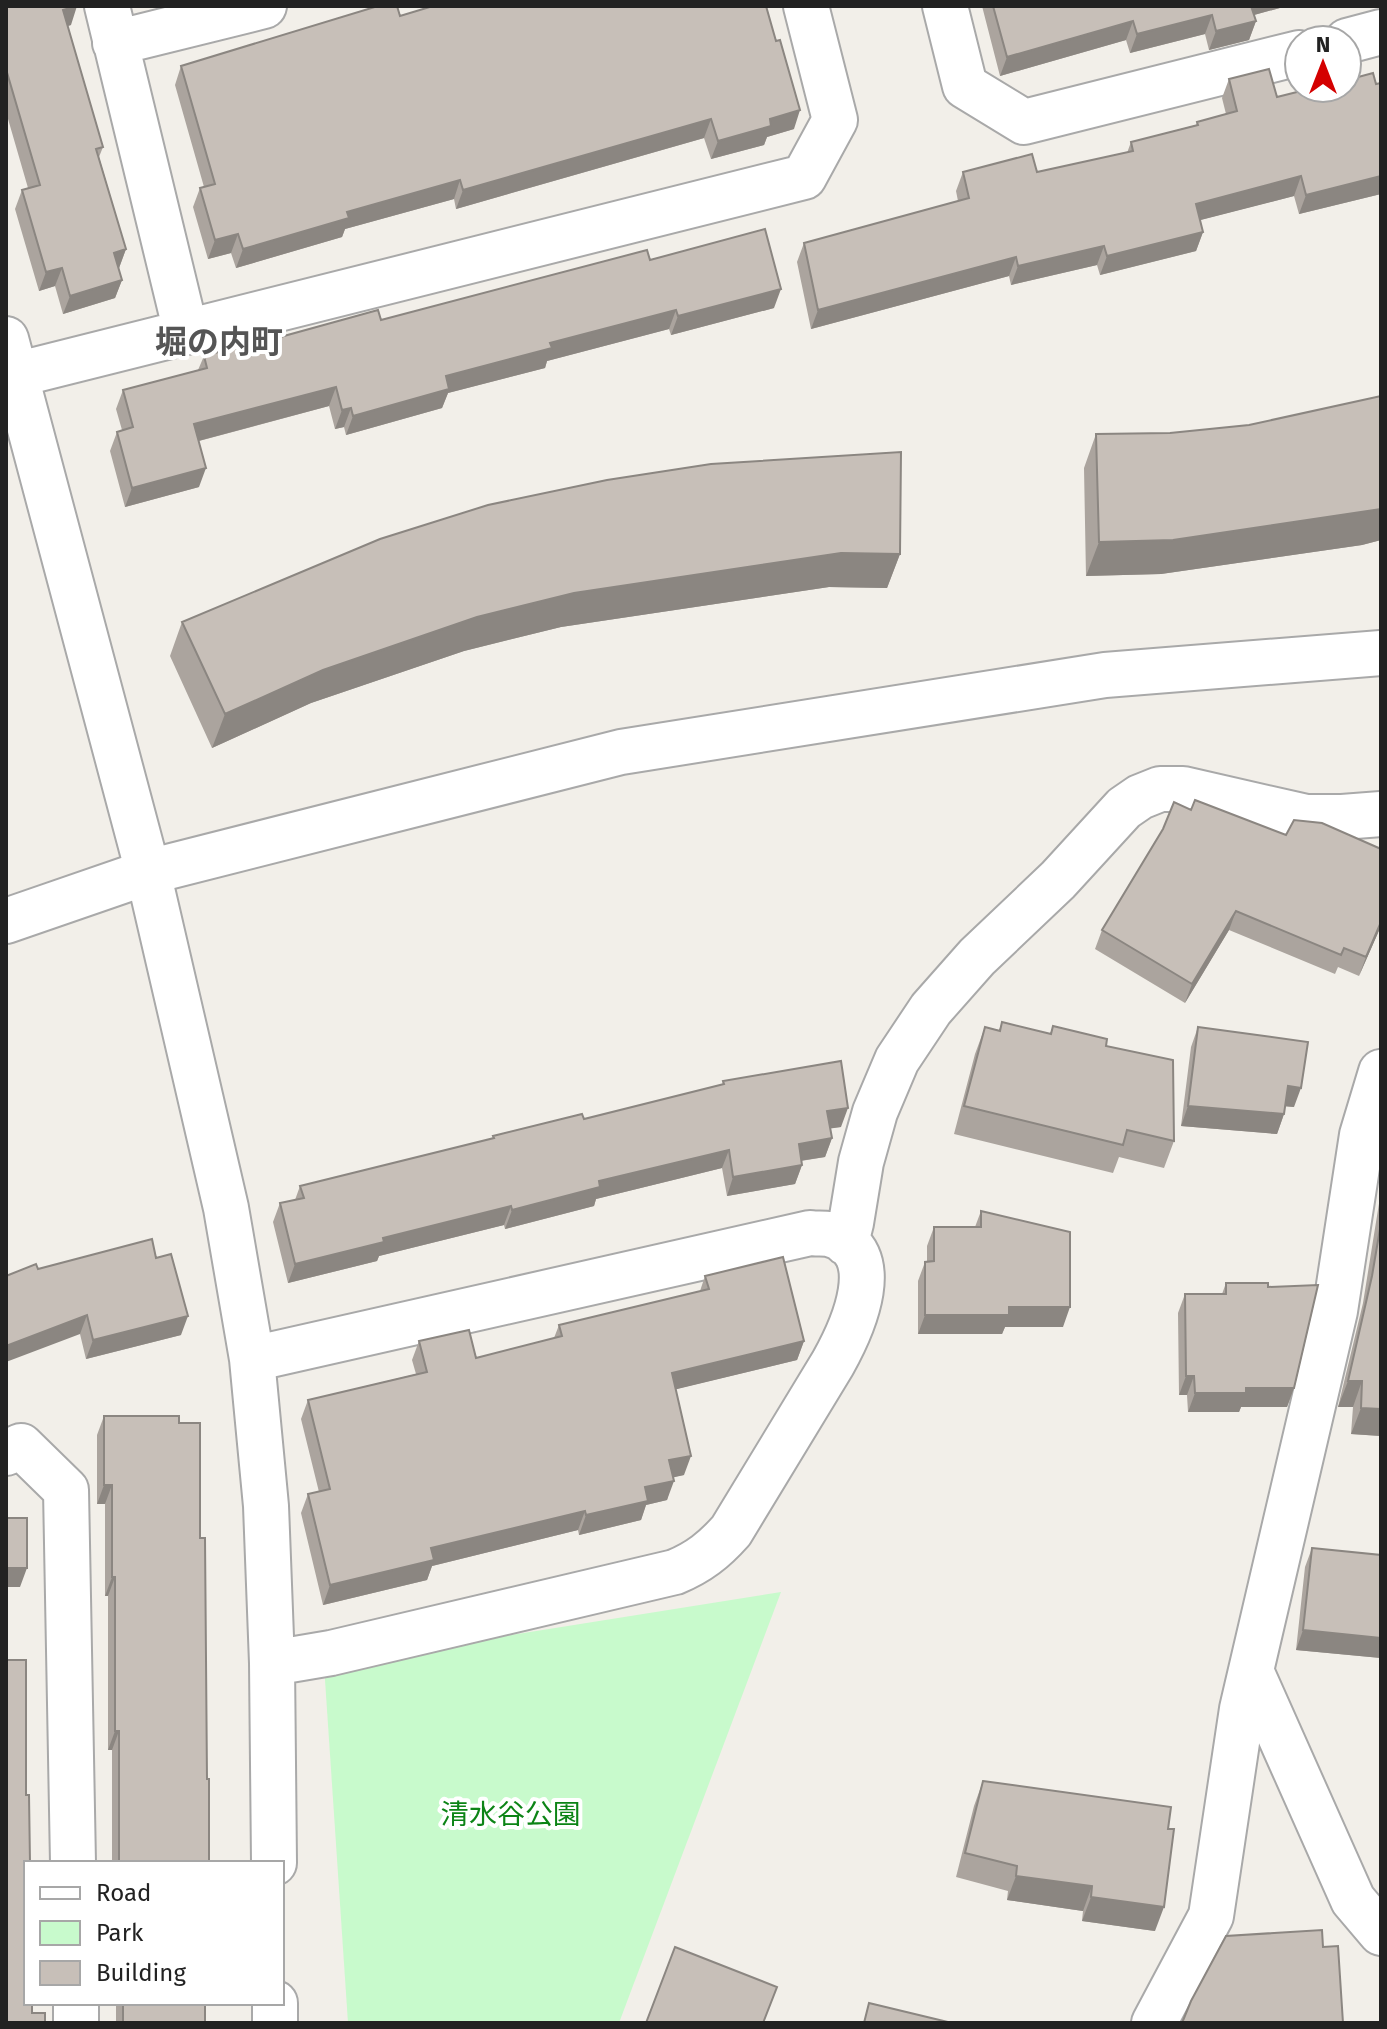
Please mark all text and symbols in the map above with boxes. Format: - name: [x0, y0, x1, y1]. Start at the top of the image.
- north arrow: [1283, 24, 1363, 104]
- text: N: [1316, 31, 1330, 58]
- district label: 堀の内町: [155, 323, 283, 361]
- park label: 清水谷公園: [441, 1798, 581, 1831]
- legend: [24, 1861, 284, 2005]
- text: Road: [96, 1879, 151, 1907]
- text: Park: [96, 1919, 144, 1947]
- text: Building: [96, 1959, 186, 1987]

